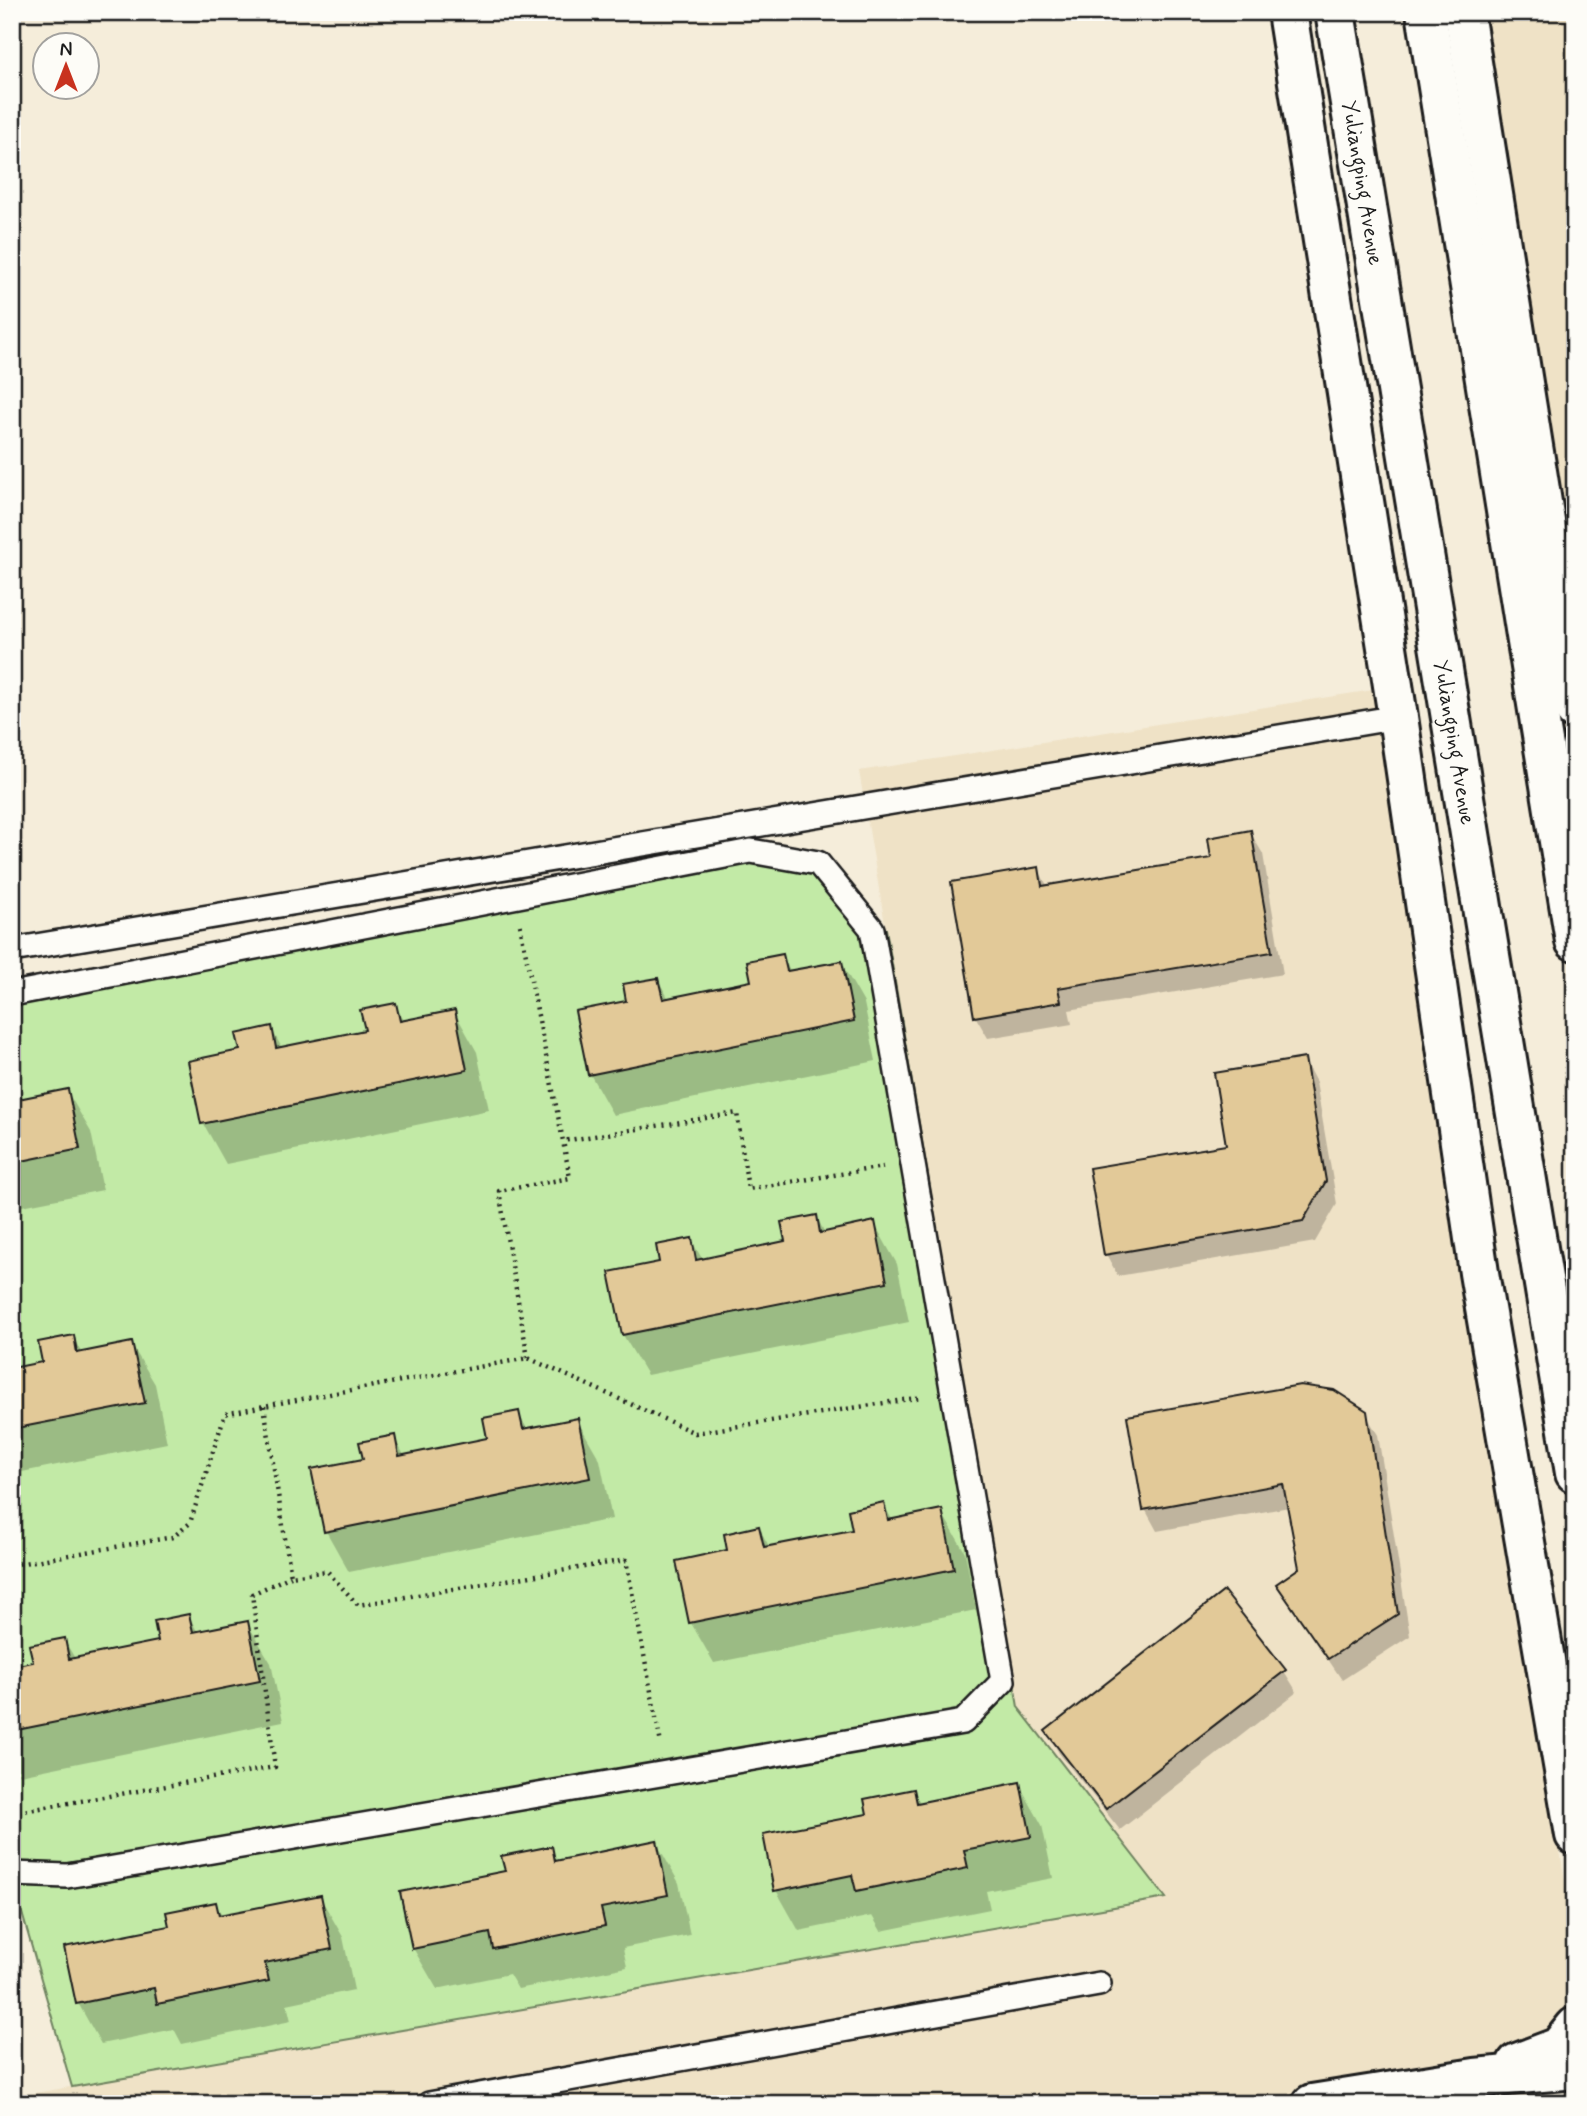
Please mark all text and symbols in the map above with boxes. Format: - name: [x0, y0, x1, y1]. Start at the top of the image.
- north arrow: [32, 32, 102, 102]
- text: N: [60, 38, 72, 63]
- street label: Yuliangping Avenue: [1335, 98, 1389, 267]
- street label: Yuliangping Avenue: [1427, 658, 1481, 827]

